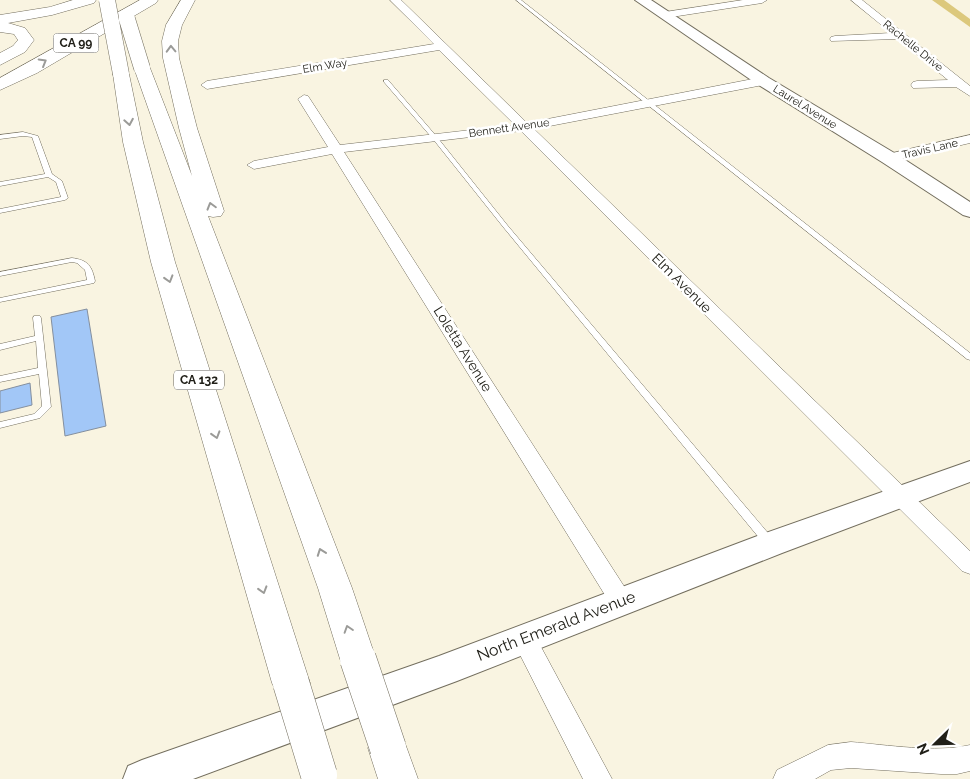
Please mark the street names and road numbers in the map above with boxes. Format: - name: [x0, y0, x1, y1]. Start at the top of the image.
- street label: Rachelle Drive: [880, 18, 946, 75]
- road number: CA 99: [54, 34, 98, 52]
- street label: Elm Way: [302, 56, 348, 76]
- street label: Laurel Avenue: [771, 82, 840, 132]
- street label: Bennett Avenue: [468, 116, 551, 140]
- street label: Travis Lane: [901, 136, 960, 162]
- street label: Elm Avenue: [649, 250, 715, 316]
- street label: Loletta Avenue: [430, 303, 496, 395]
- road number: CA 132: [174, 370, 224, 390]
- street label: North Emerald Avenue: [474, 587, 638, 665]

